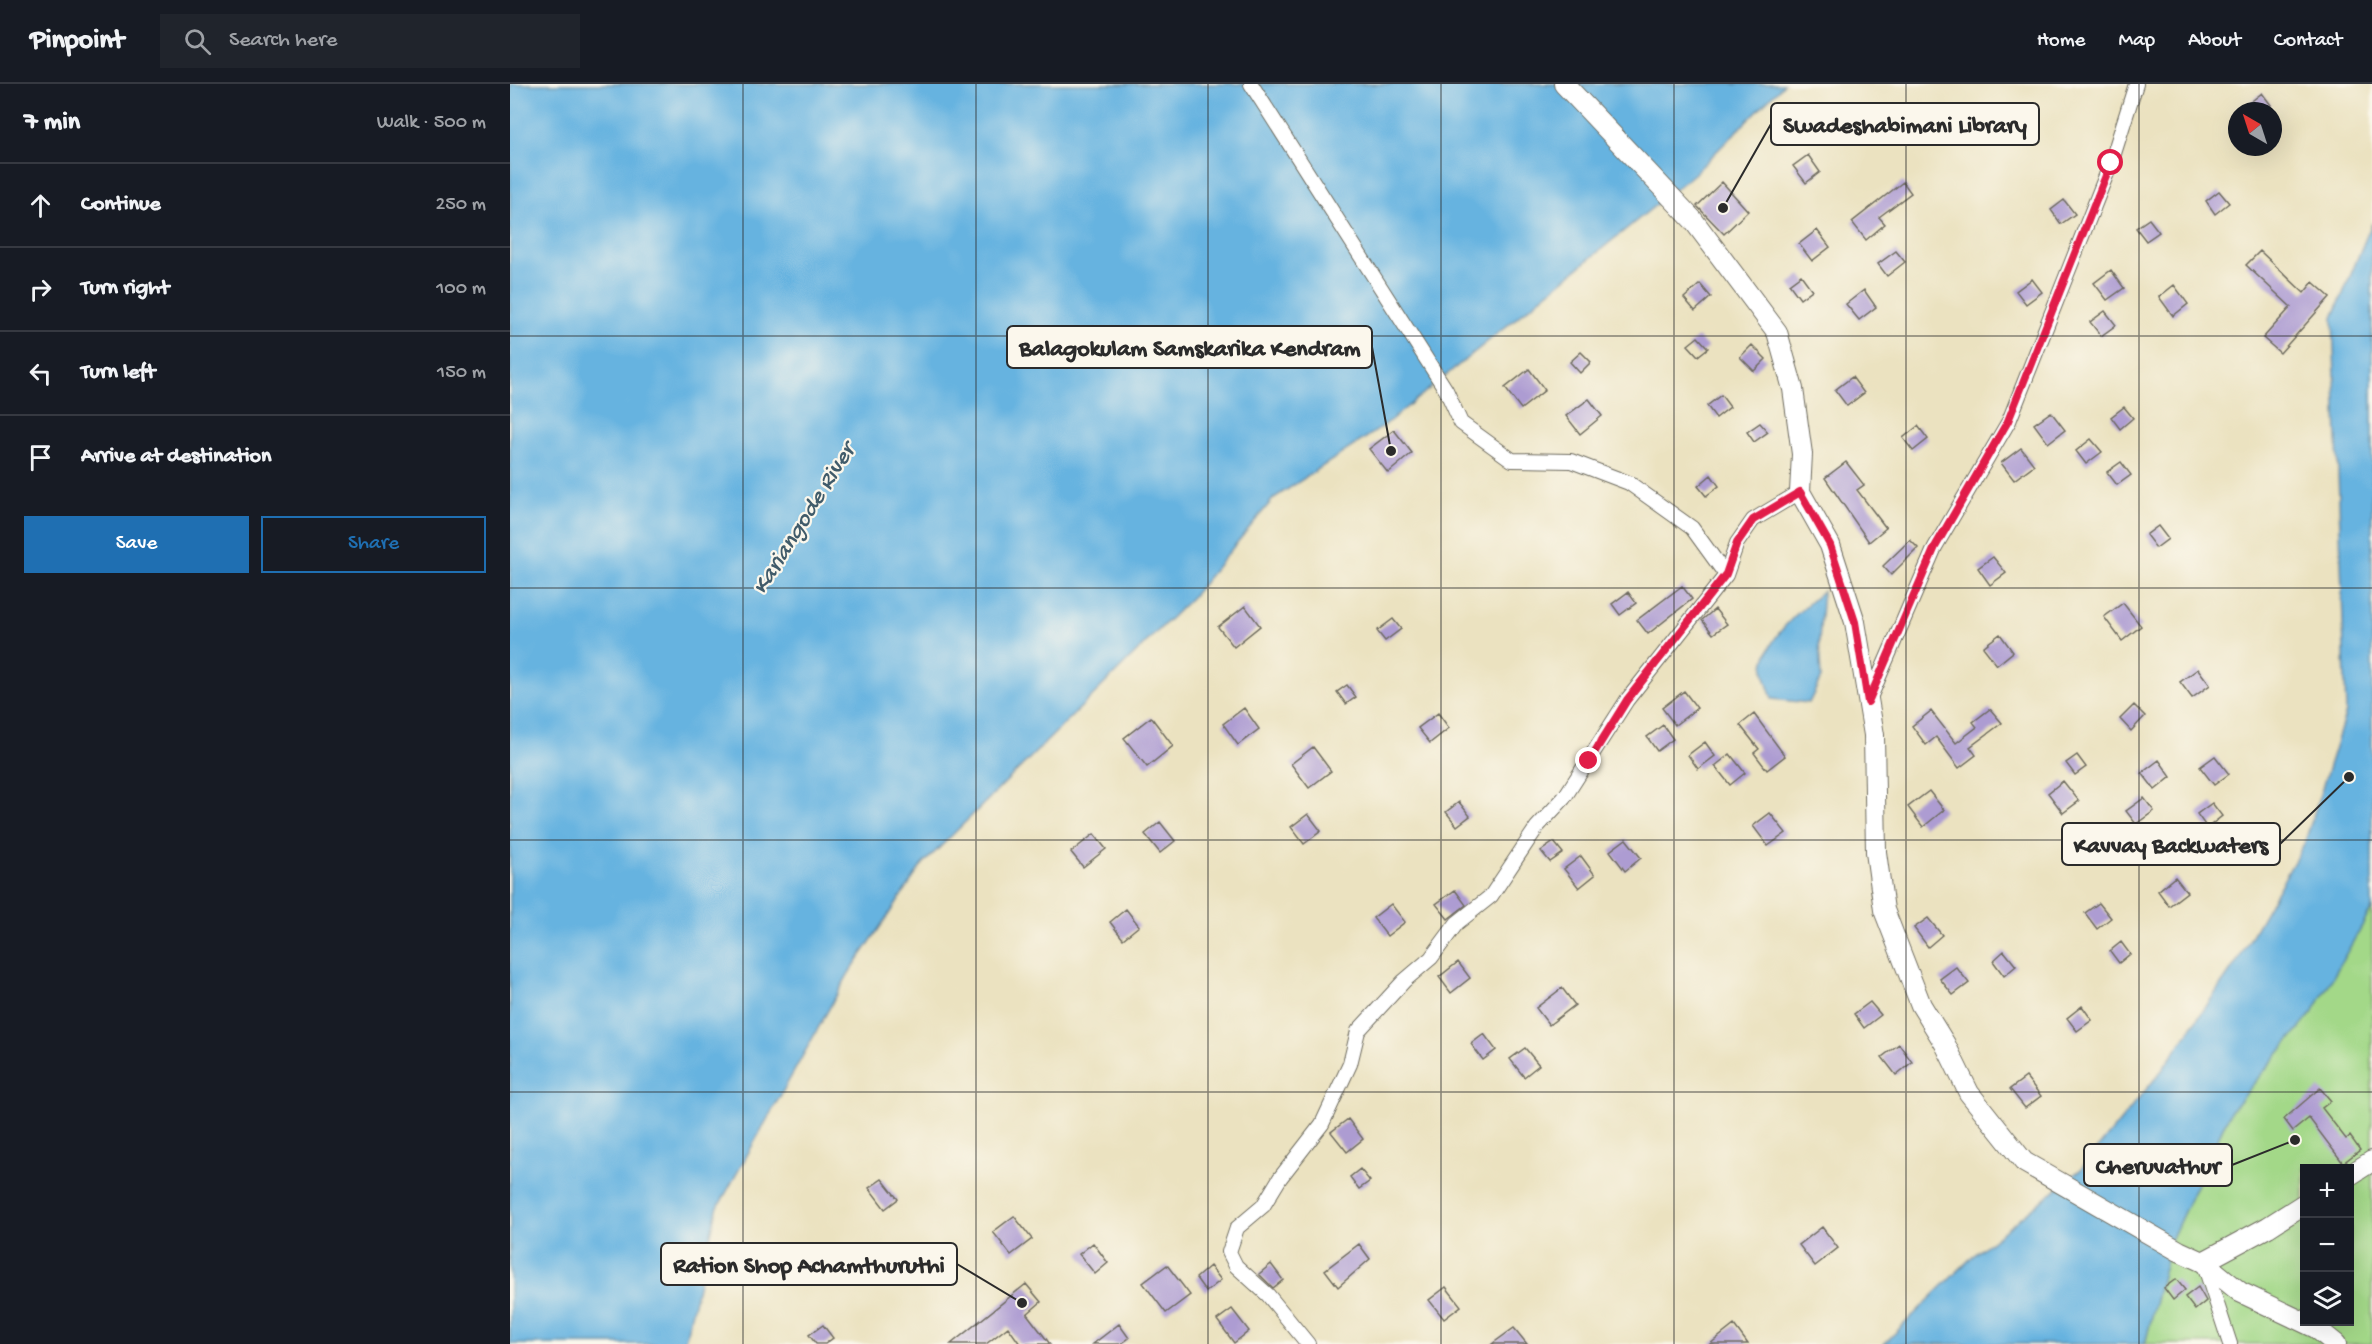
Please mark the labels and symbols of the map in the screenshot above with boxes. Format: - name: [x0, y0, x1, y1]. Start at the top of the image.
- north arrow: [2228, 102, 2282, 156]
- callout: Swadeshabimani Library: [1771, 103, 2039, 145]
- text: Swadeshabimani Library: [1783, 113, 2027, 142]
- route start: [2097, 149, 2123, 175]
- callout: Balagokulam Samskarika Kendram: [1007, 326, 1372, 368]
- text: Balagokulam Samskarika Kendram: [1018, 336, 1361, 365]
- water label: Kariangode River: [747, 435, 865, 601]
- route end: [1575, 747, 1601, 773]
- callout: Kavvay Backwaters: [2062, 823, 2280, 865]
- text: Kavvay Backwaters: [2073, 833, 2269, 862]
- callout: Cheruvathur: [2084, 1144, 2232, 1186]
- text: Cheruvathur: [2096, 1154, 2223, 1183]
- callout: Ration Shop Achamthuruthi: [661, 1243, 957, 1285]
- text: Ration Shop Achamthuruthi: [672, 1253, 945, 1282]

